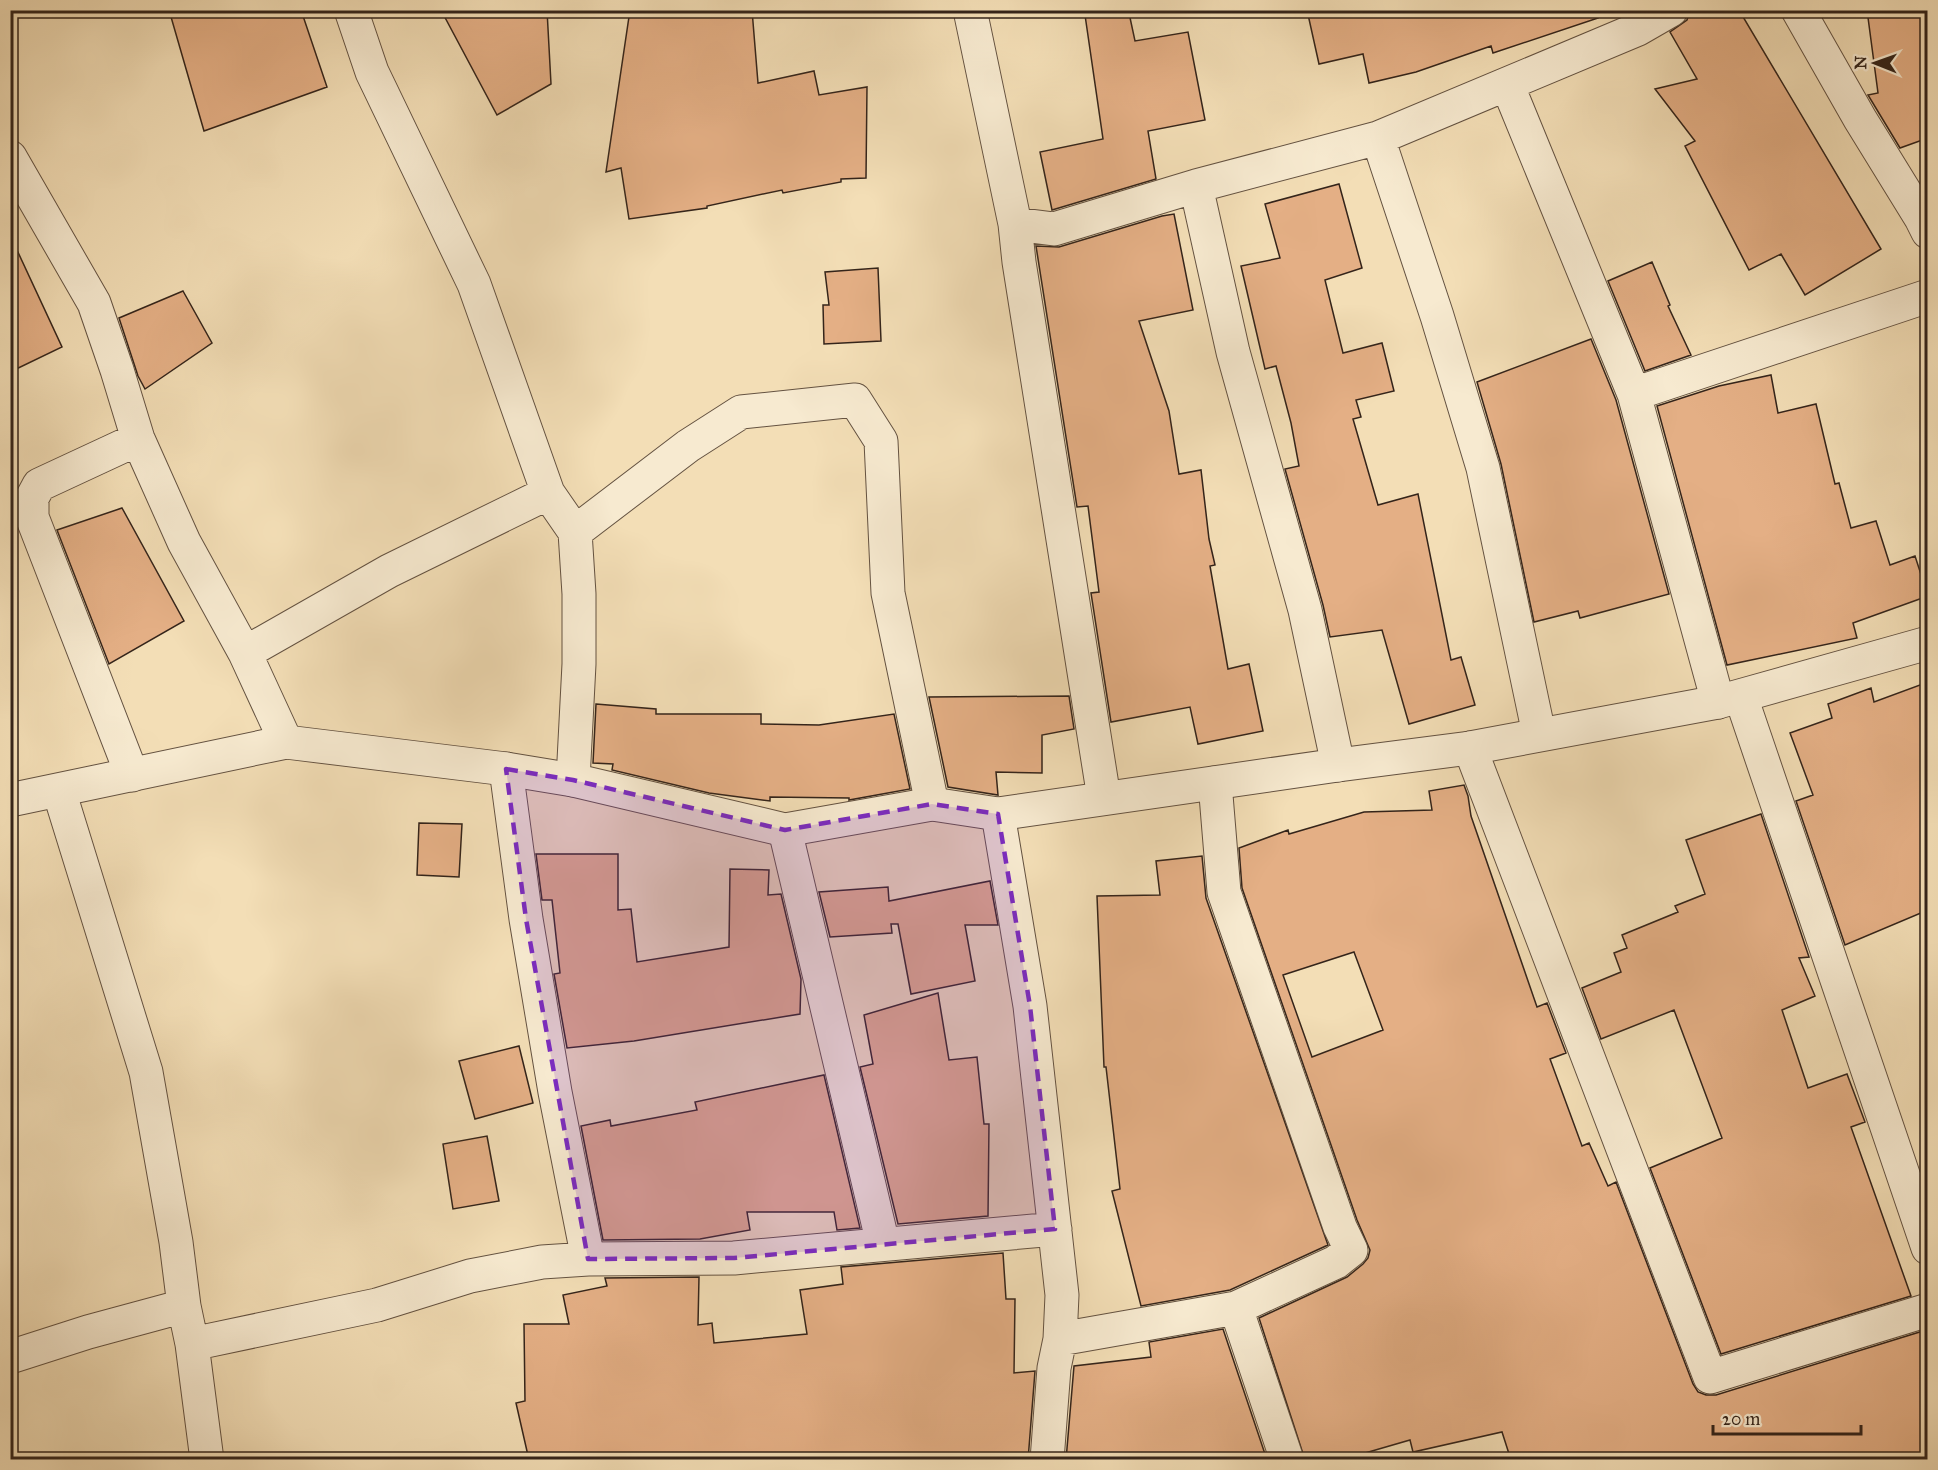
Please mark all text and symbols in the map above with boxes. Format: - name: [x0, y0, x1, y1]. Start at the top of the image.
- north arrow: [1845, 33, 1905, 93]
- text: N: [1851, 55, 1870, 70]
- scale bar: [1713, 1398, 1862, 1436]
- text: 20 m: [1722, 1408, 1760, 1430]

